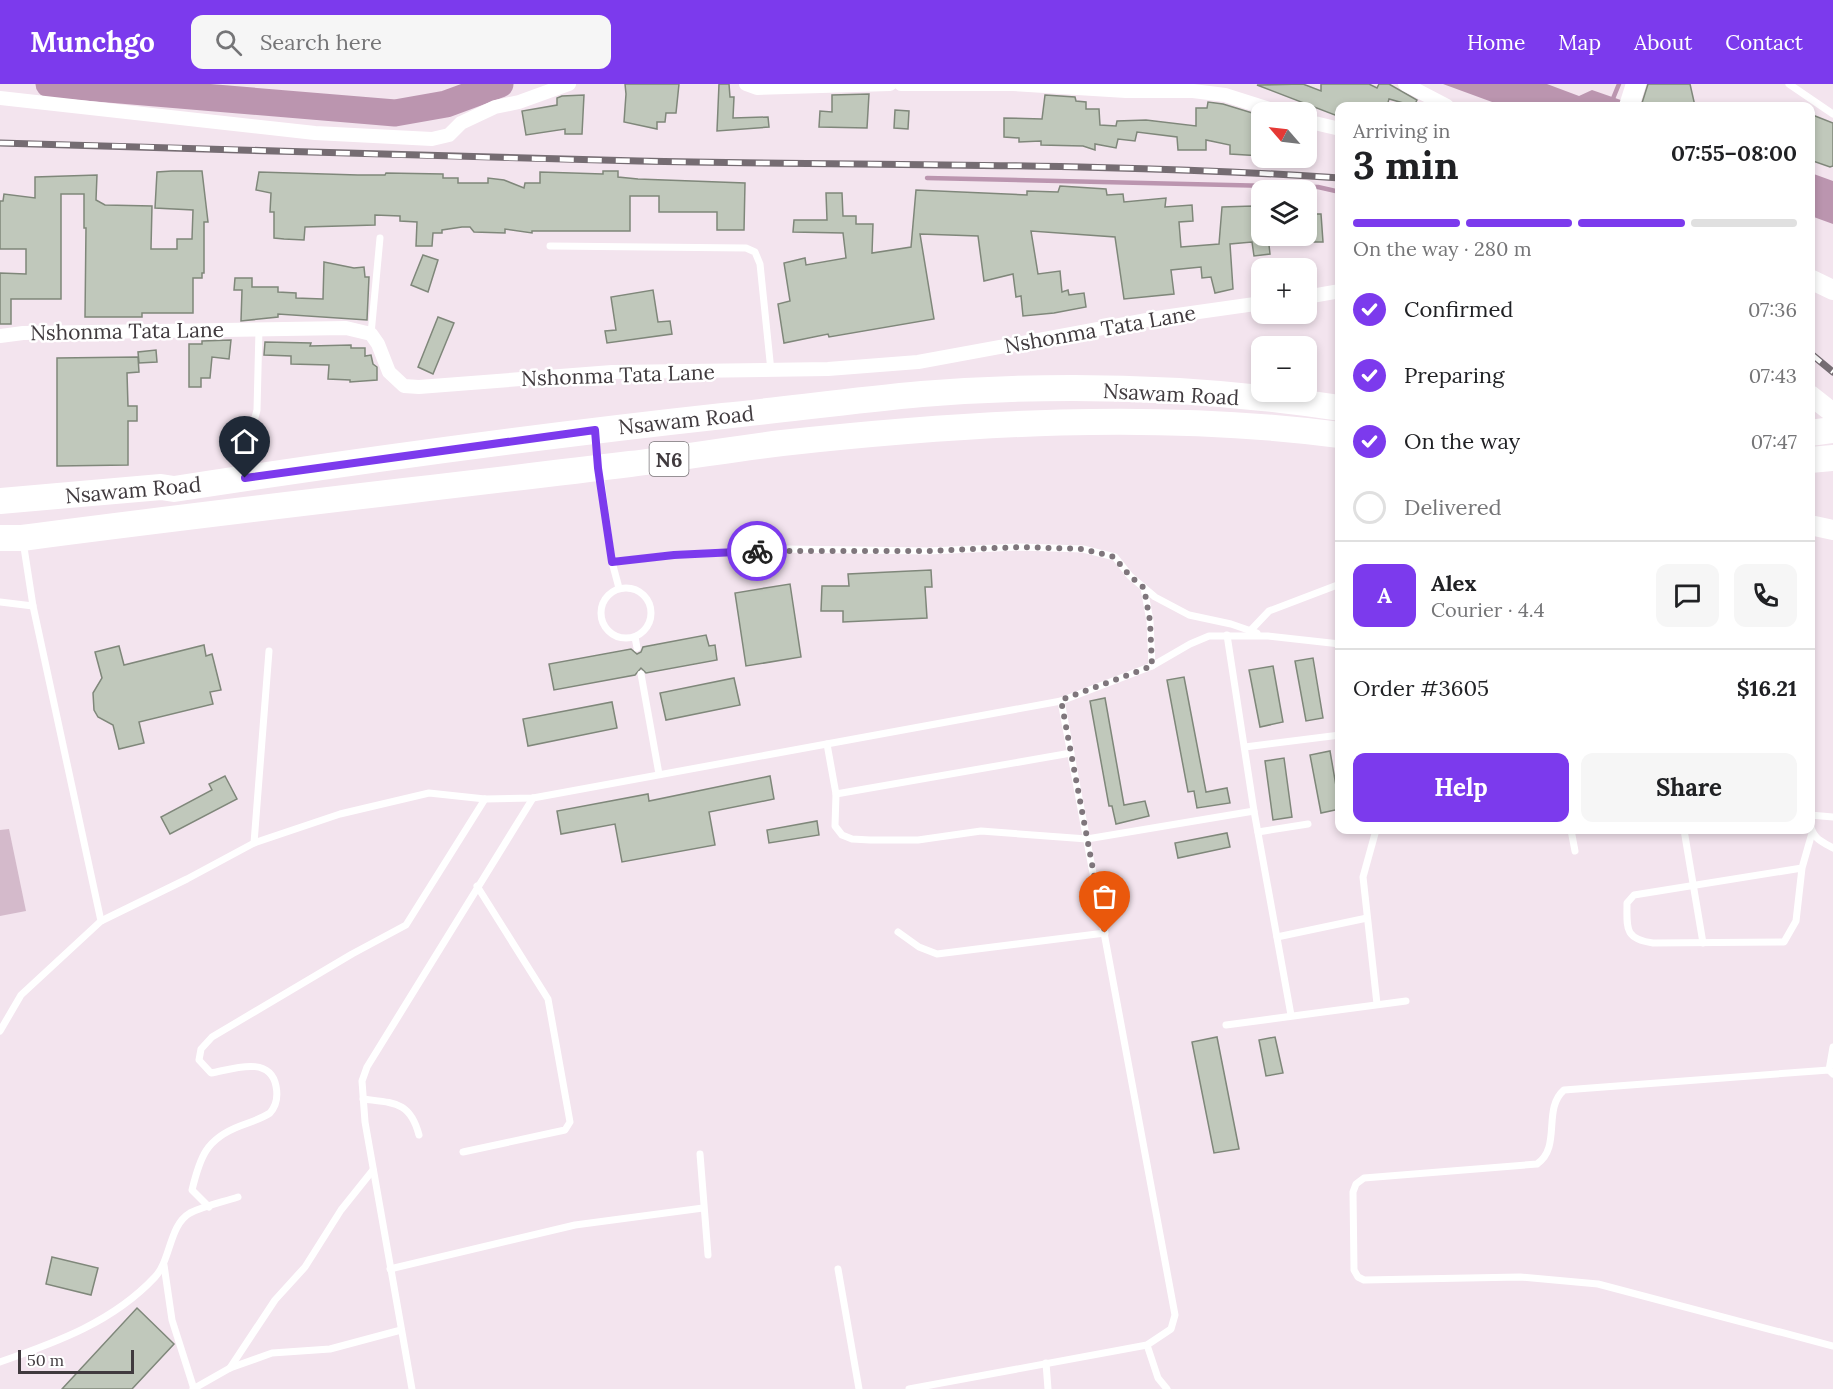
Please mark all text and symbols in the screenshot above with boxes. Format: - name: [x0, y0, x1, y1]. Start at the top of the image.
- search box: [191, 15, 611, 69]
- text: Munchgo: [30, 24, 155, 60]
- icon: search: [212, 26, 245, 59]
- text: Search here: [260, 28, 382, 56]
- text: Home: [1467, 29, 1525, 56]
- text: Map: [1558, 29, 1601, 56]
- text: About: [1634, 29, 1692, 56]
- text: Contact: [1725, 29, 1803, 56]
- north arrow: [1251, 102, 1317, 168]
- map controls: [1251, 102, 1317, 402]
- text: Arriving in: [1353, 118, 1450, 143]
- text: 07:55–08:00: [1671, 139, 1797, 167]
- text: 3 min: [1353, 140, 1459, 190]
- button: layers: [1251, 180, 1317, 246]
- text: On the way · 280 m: [1353, 236, 1532, 261]
- button: +: [1251, 258, 1317, 324]
- icon: check: [1353, 293, 1386, 326]
- text: Confirmed: [1404, 295, 1513, 323]
- text: 07:36: [1748, 297, 1797, 322]
- street label: Nshonma Tata Lane: [1002, 299, 1198, 359]
- street label: Nshonma Tata Lane: [30, 316, 224, 346]
- button: −: [1251, 336, 1317, 402]
- street label: Nshonma Tata Lane: [521, 358, 715, 392]
- icon: check: [1353, 359, 1386, 392]
- text: Preparing: [1404, 361, 1504, 389]
- text: 07:43: [1749, 363, 1797, 388]
- street label: Nsawam Road: [1102, 377, 1240, 411]
- street label: Nsawam Road: [617, 399, 755, 441]
- pin: [219, 416, 270, 478]
- icon: home: [228, 425, 261, 458]
- icon: check: [1353, 425, 1386, 458]
- text: On the way: [1404, 427, 1520, 455]
- text: 07:47: [1751, 429, 1797, 454]
- road number: N6: [650, 442, 688, 476]
- street label: Nsawam Road: [64, 471, 202, 509]
- text: Delivered: [1404, 493, 1502, 521]
- courier: [727, 521, 787, 581]
- icon: bike: [741, 535, 774, 568]
- button: chat: [1656, 564, 1719, 627]
- button: phone: [1734, 564, 1797, 627]
- text: Alex: [1431, 569, 1476, 597]
- text: A: [1377, 581, 1392, 609]
- text: Courier · 4.4: [1431, 597, 1545, 622]
- text: Order #3605: [1353, 674, 1489, 702]
- text: $16.21: [1737, 674, 1797, 702]
- button: Help: [1353, 753, 1569, 822]
- button: Share: [1581, 753, 1797, 822]
- pin: [1079, 871, 1130, 933]
- icon: bag: [1088, 880, 1121, 913]
- scale bar: [18, 1347, 134, 1374]
- text: 50 m: [27, 1350, 64, 1370]

